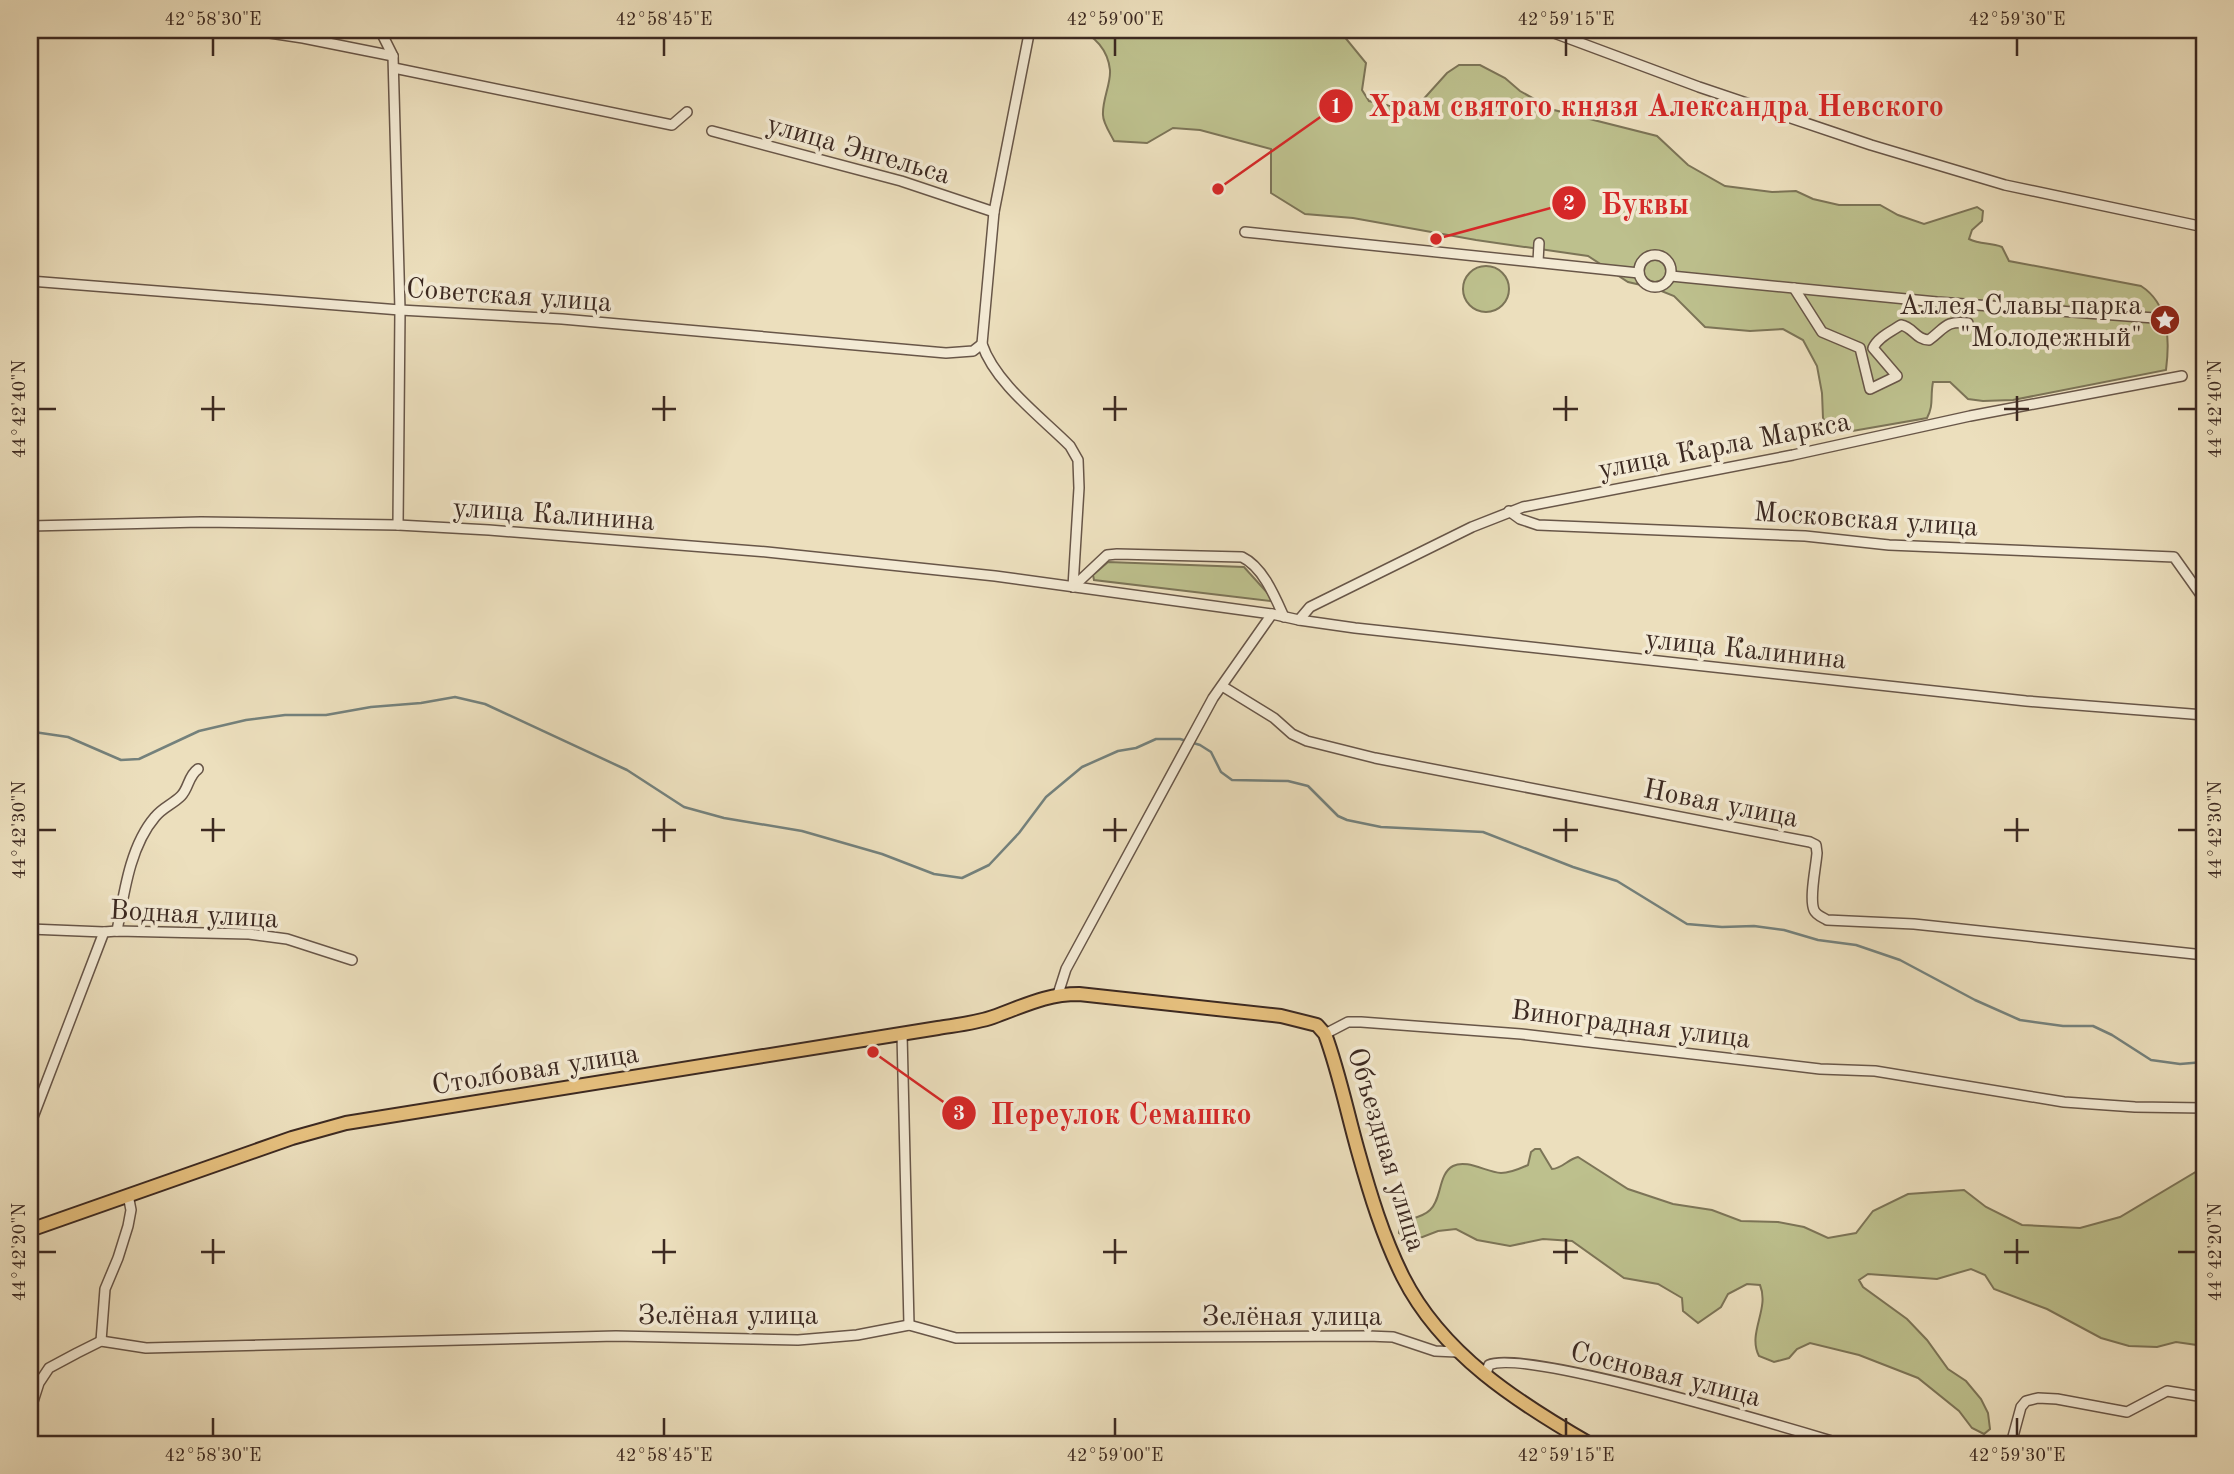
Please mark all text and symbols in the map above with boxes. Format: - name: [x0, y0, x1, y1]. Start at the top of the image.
- text: 42°58'30"E: [165, 11, 261, 29]
- text: 42°58'45"E: [616, 11, 712, 29]
- text: 42°59'00"E: [1067, 11, 1163, 29]
- text: 42°59'15"E: [1518, 11, 1614, 29]
- text: 42°59'30"E: [1969, 11, 2065, 29]
- callout: Храм святого князя Александра Невского: [1319, 80, 1958, 131]
- text: Храм святого князя Александра Невского: [1368, 93, 1944, 123]
- text: 1: [1330, 97, 1342, 118]
- street label: улица Энгельса: [763, 111, 953, 191]
- callout: Буквы: [1552, 178, 1703, 229]
- text: Буквы: [1601, 191, 1689, 221]
- text: 2: [1563, 194, 1575, 215]
- street label: Советская улица: [405, 276, 613, 318]
- place label: Аллея Славы парка "Молодежный": [1899, 293, 2142, 353]
- place icon: Аллея Славы парка "Молодежный": [2148, 303, 2182, 337]
- text: 44°42'40"N: [11, 360, 29, 458]
- text: 44°42'40"N: [2207, 360, 2225, 458]
- street label: улица Карла Маркса: [1596, 409, 1853, 485]
- street label: улица Калинина: [452, 495, 656, 537]
- street label: Московская улица: [1753, 499, 1979, 543]
- street label: улица Калинина: [1644, 626, 1848, 676]
- street label: Новая улица: [1641, 776, 1800, 834]
- text: 44°42'30"N: [11, 781, 29, 879]
- text: 44°42'30"N: [2207, 781, 2225, 879]
- street label: Водная улица: [109, 898, 279, 934]
- street label: Виноградная улица: [1509, 997, 1752, 1055]
- street label: Столбовая улица: [430, 1041, 641, 1101]
- street label: Объездная улица: [1341, 1045, 1430, 1255]
- callout: Переулок Семашко: [941, 1088, 1266, 1139]
- text: Переулок Семашко: [990, 1101, 1252, 1131]
- text: 3: [953, 1104, 965, 1125]
- text: 44°42'20"N: [11, 1203, 29, 1301]
- text: 44°42'20"N: [2207, 1203, 2225, 1301]
- street label: Зелёная улица: [638, 1303, 818, 1331]
- street label: Зелёная улица: [1202, 1304, 1382, 1332]
- street label: Сосновая улица: [1567, 1339, 1764, 1413]
- text: 42°58'30"E: [165, 1447, 261, 1465]
- text: 42°58'45"E: [616, 1447, 712, 1465]
- text: 42°59'00"E: [1067, 1447, 1163, 1465]
- text: 42°59'15"E: [1518, 1447, 1614, 1465]
- text: 42°59'30"E: [1969, 1447, 2065, 1465]

